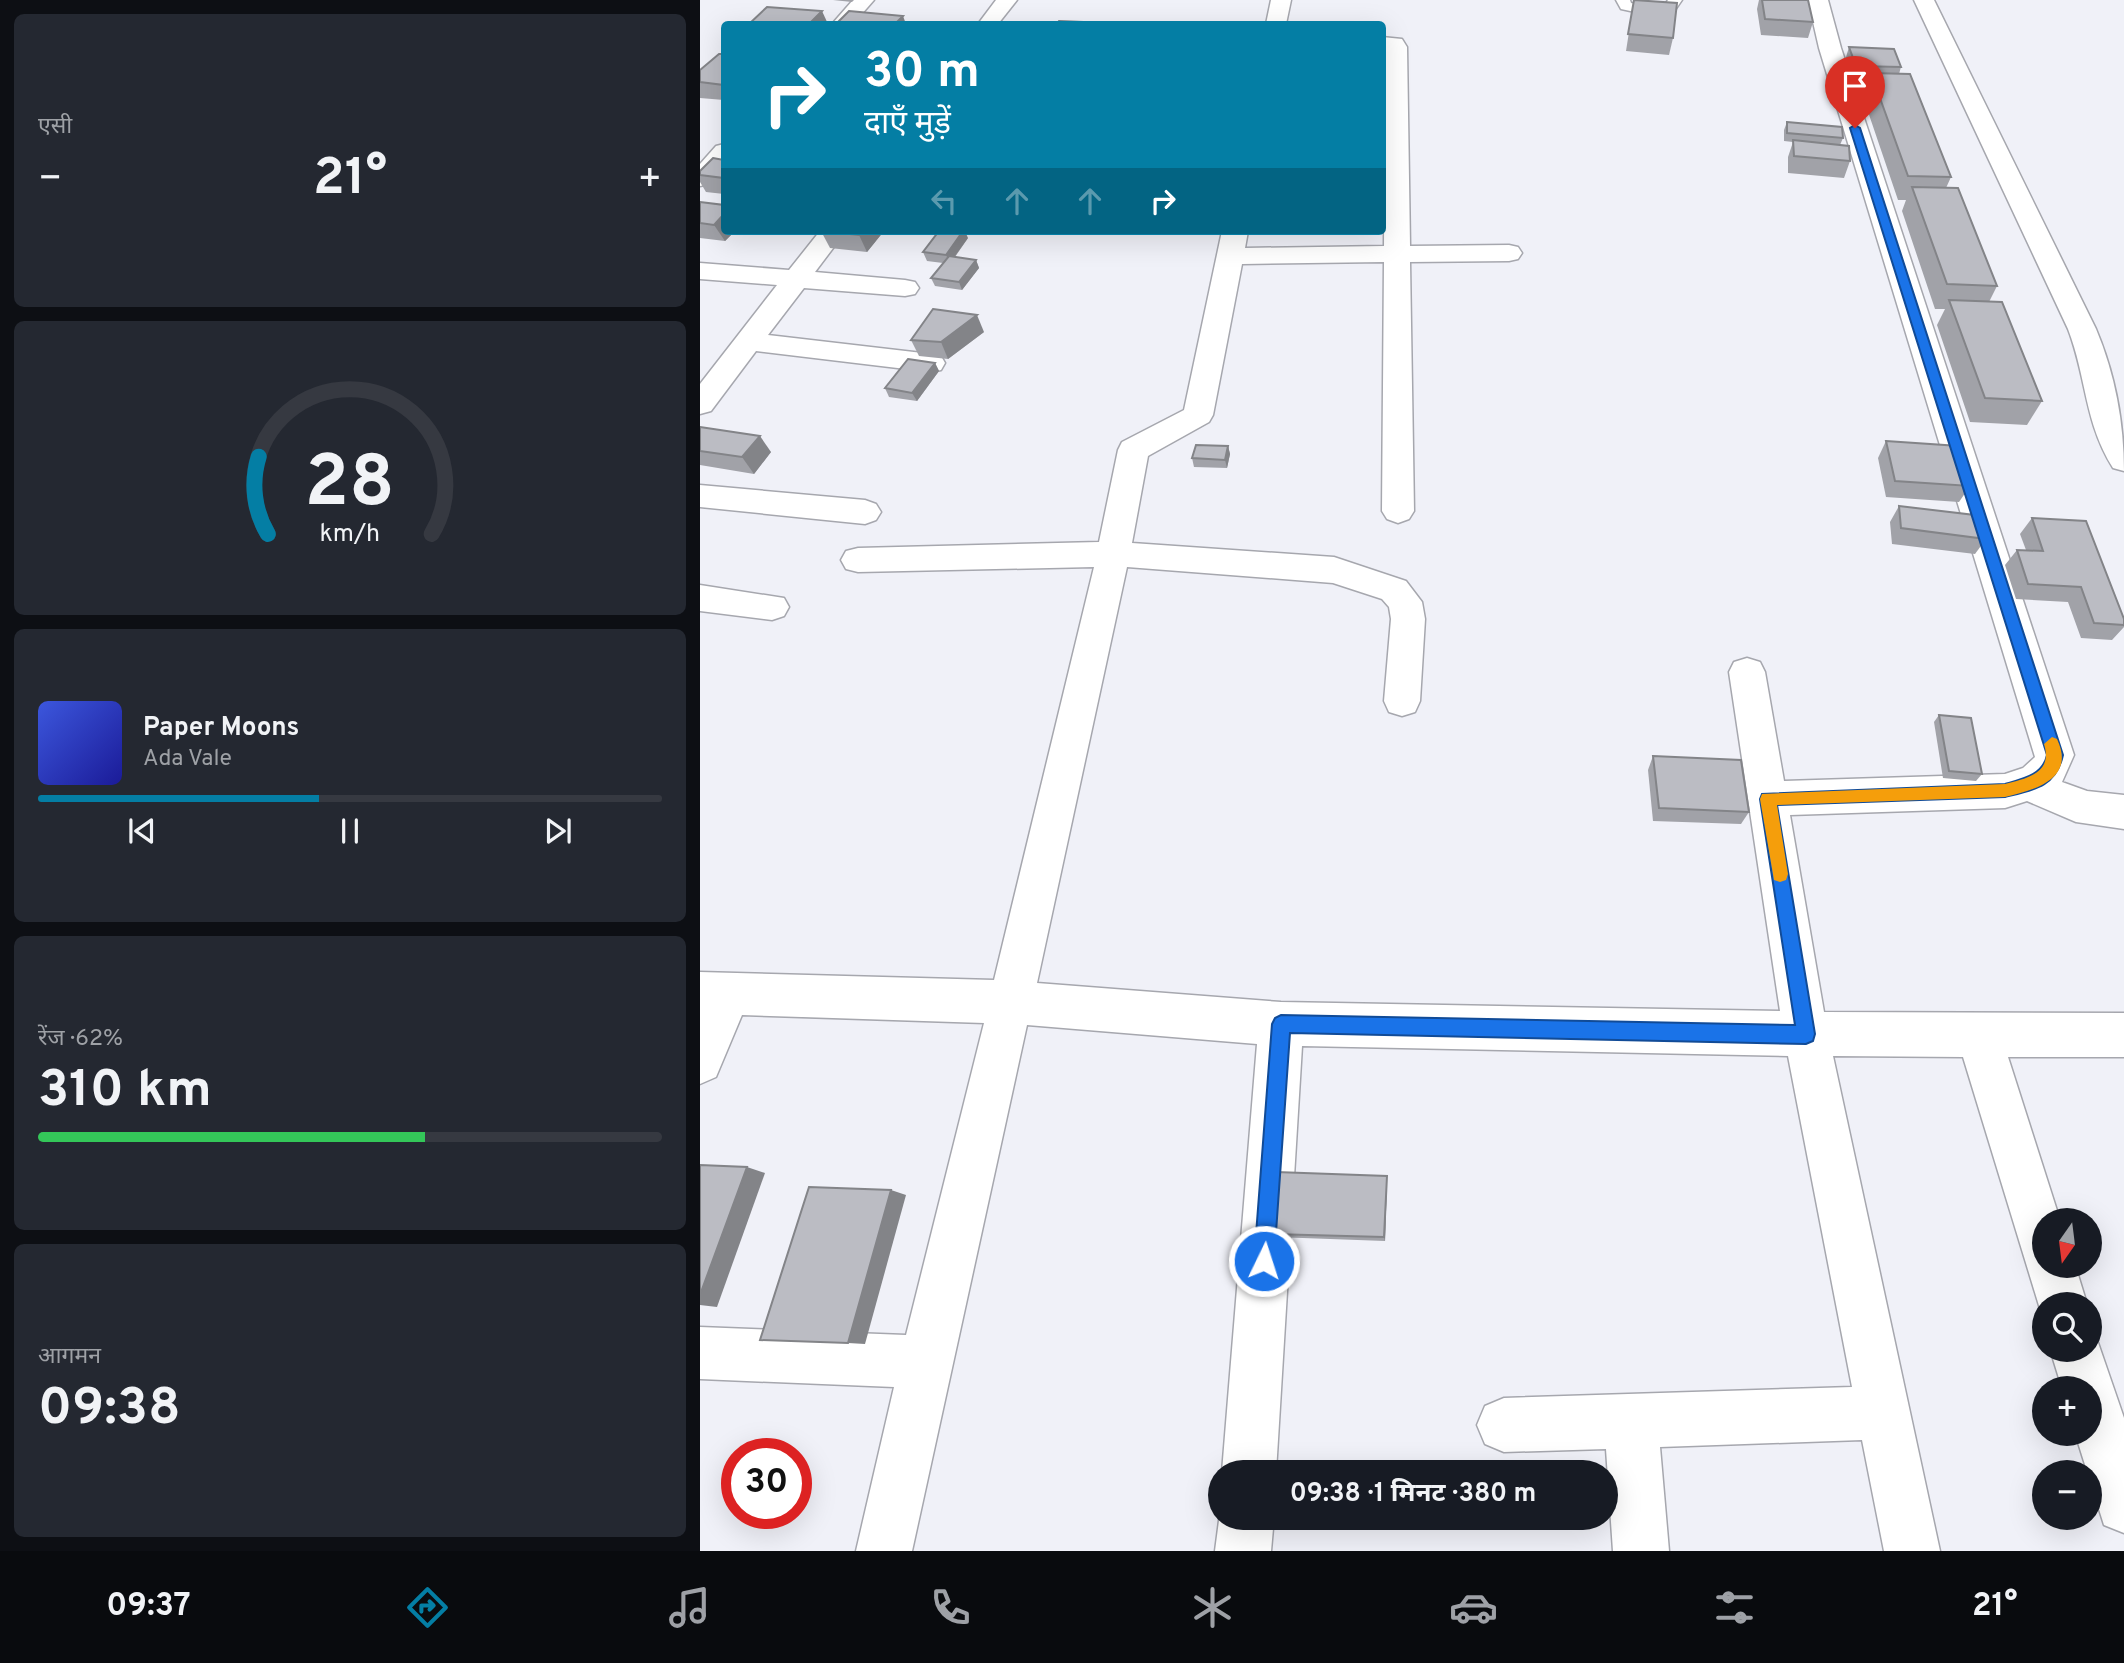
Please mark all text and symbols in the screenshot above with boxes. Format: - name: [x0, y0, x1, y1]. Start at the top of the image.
- text: 30 m: [864, 43, 980, 105]
- icon: right: [749, 49, 840, 140]
- pin: [1825, 56, 1885, 128]
- icon: arrive: [1836, 67, 1874, 105]
- text: दाएँ मुड़ें: [864, 105, 951, 145]
- text: एसी: [38, 113, 72, 142]
- text: 21°: [313, 147, 387, 213]
- text: −: [38, 156, 63, 205]
- text: +: [637, 156, 662, 205]
- icon: left: [925, 182, 963, 220]
- icon: ahead: [998, 182, 1036, 220]
- icon: ahead: [1071, 182, 1109, 220]
- icon: right: [1144, 182, 1182, 220]
- text: 28: [305, 441, 395, 533]
- text: km/h: [320, 519, 380, 551]
- text: Paper Moons: [143, 712, 299, 745]
- text: Ada Vale: [143, 745, 232, 774]
- icon: previous: [123, 812, 161, 850]
- icon: pause: [331, 812, 369, 850]
- icon: next: [539, 812, 577, 850]
- text: रेंज · 62%: [38, 1025, 123, 1054]
- text: 310 km: [38, 1059, 212, 1125]
- north arrow: [2032, 1208, 2102, 1278]
- map controls: [2032, 1208, 2102, 1530]
- position arrow: [1227, 1224, 1301, 1298]
- button: search: [2032, 1292, 2102, 1362]
- text: आगमन: [38, 1343, 101, 1372]
- button: +: [2032, 1376, 2102, 1446]
- text: 09:38: [38, 1377, 181, 1443]
- speed limit sign: 30: [721, 1438, 812, 1529]
- button: −: [2032, 1460, 2102, 1530]
- text: 09:38 · 1 मिनट · 380 m: [1290, 1478, 1536, 1511]
- icon: directions: [403, 1583, 452, 1632]
- icon: music: [665, 1583, 714, 1632]
- icon: phone: [926, 1583, 975, 1632]
- icon: climate: [1188, 1583, 1237, 1632]
- icon: car: [1449, 1583, 1498, 1632]
- icon: filters: [1710, 1583, 1759, 1632]
- text: 09:37: [106, 1587, 191, 1627]
- text: 21°: [1972, 1587, 2018, 1627]

